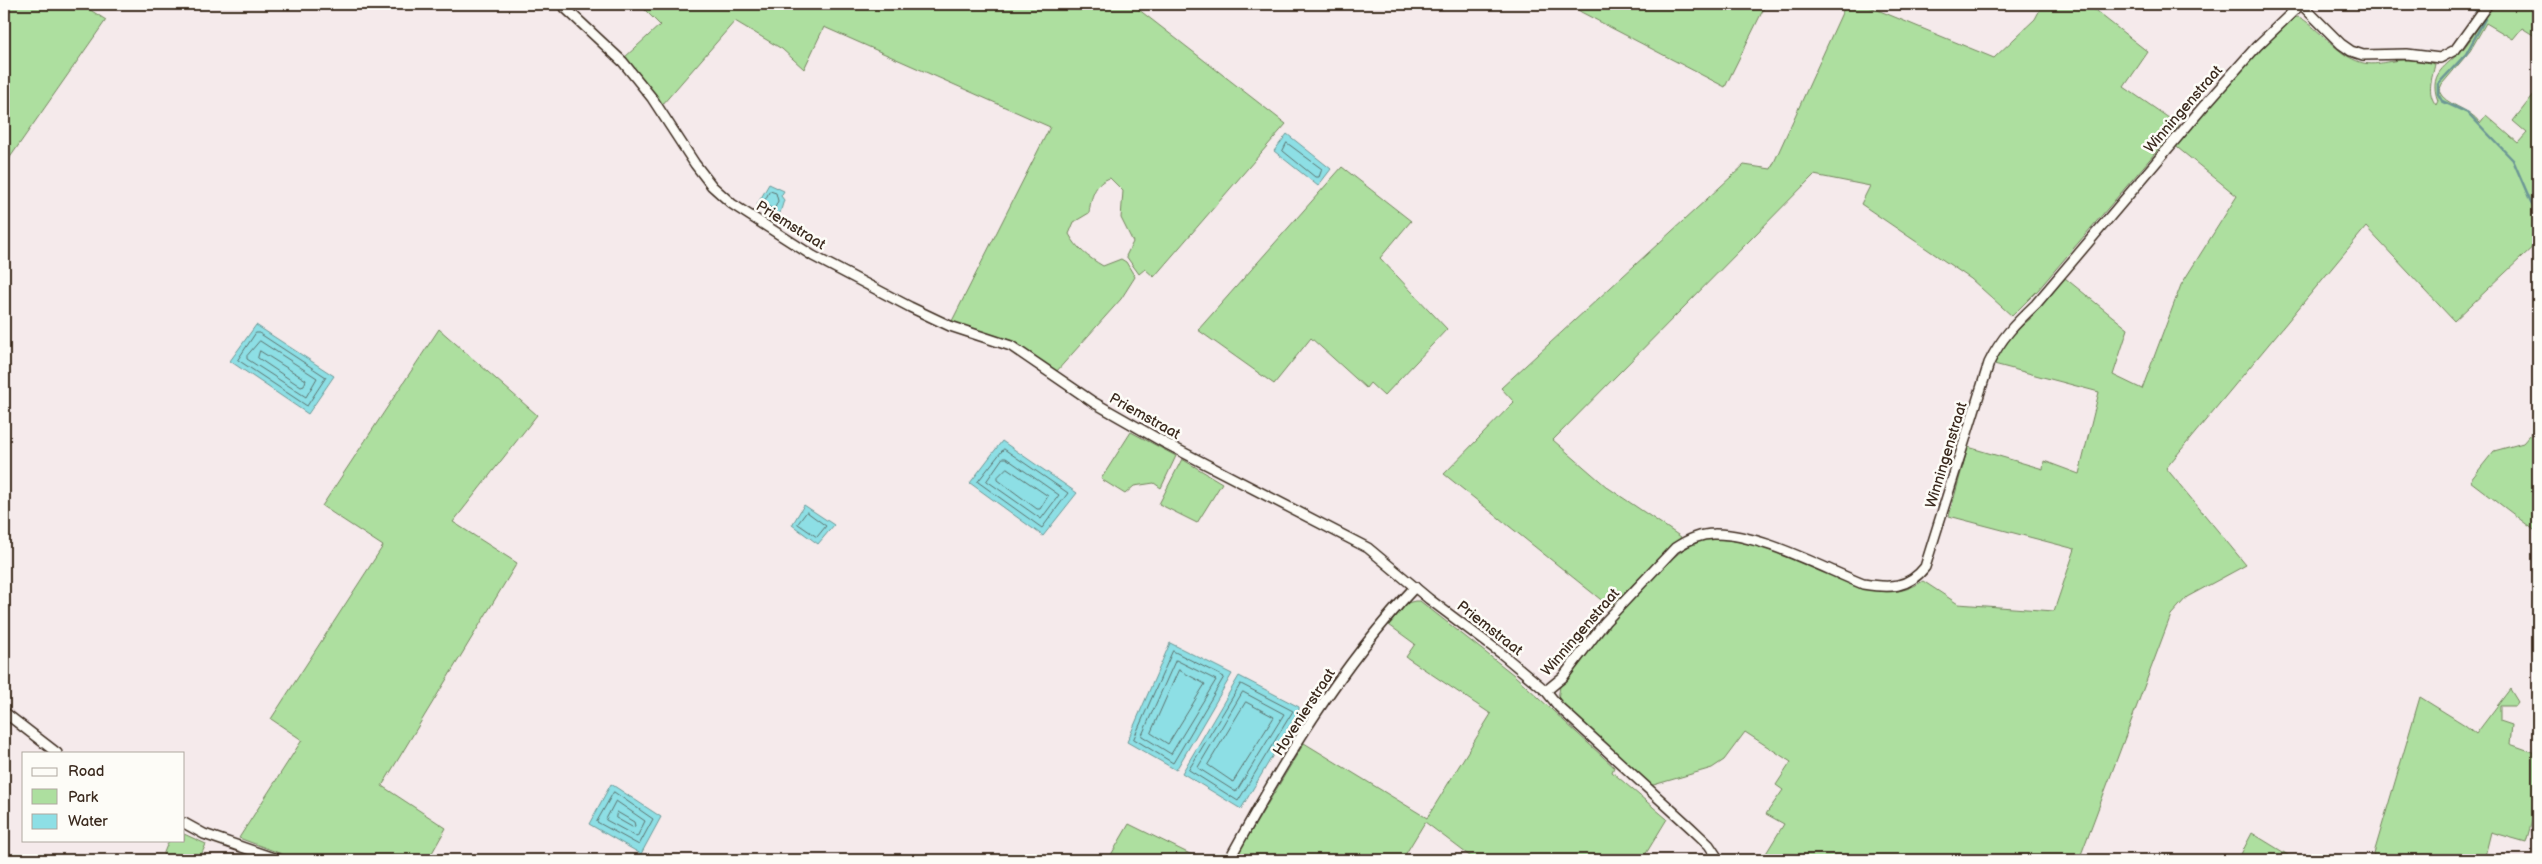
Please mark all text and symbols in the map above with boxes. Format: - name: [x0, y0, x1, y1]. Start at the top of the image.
- street label: Winningenstraat: [2140, 61, 2227, 157]
- street label: Priemstraat: [752, 197, 829, 254]
- street label: Priemstraat: [1106, 389, 1184, 444]
- street label: Winningenstraat: [1921, 399, 1972, 511]
- street label: Winningenstraat: [1537, 584, 1624, 680]
- street label: Priemstraat: [1453, 597, 1527, 660]
- street label: Hovenierstraat: [1269, 665, 1340, 760]
- legend: [22, 752, 185, 842]
- text: Road: [68, 762, 104, 781]
- text: Park: [68, 788, 99, 807]
- text: Water: [68, 812, 108, 831]

